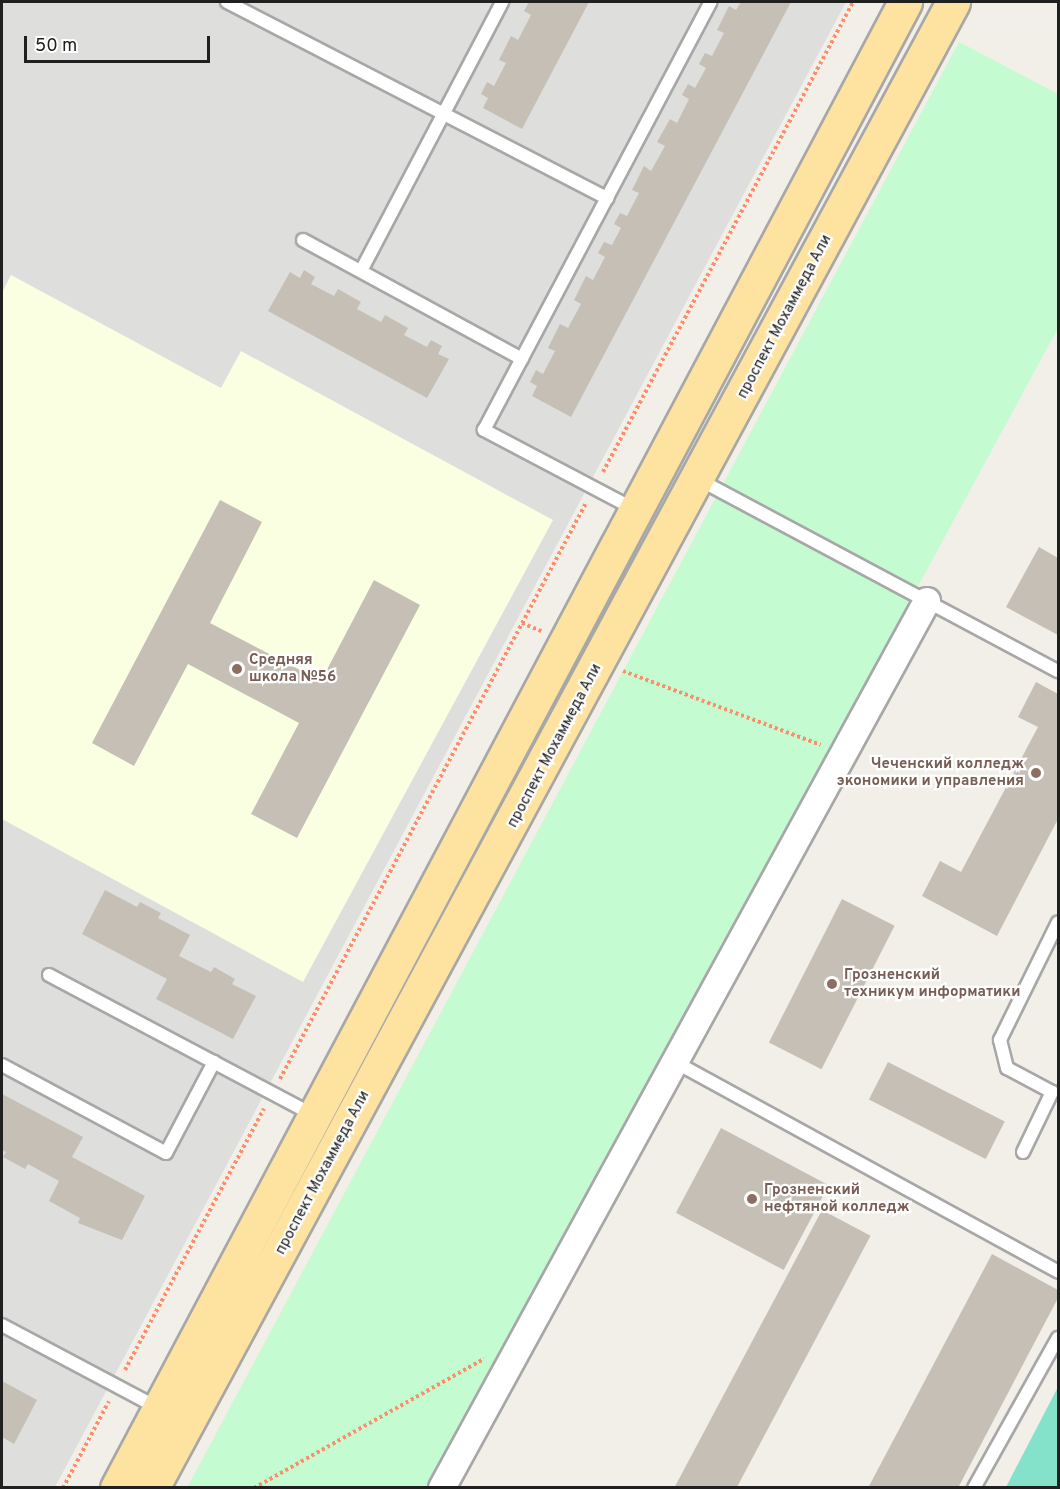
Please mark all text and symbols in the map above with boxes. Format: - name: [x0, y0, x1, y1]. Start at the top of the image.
- scale bar: [27, 24, 213, 62]
- text: 50 m: [35, 35, 77, 58]
- street label: проспект Мохаммеда Али: [734, 232, 836, 402]
- place label: Средняя школа №56: [249, 651, 336, 686]
- street label: проспект Мохаммеда Али: [504, 661, 606, 831]
- marker: Средняя школа №56: [230, 662, 244, 676]
- place label: Чеченский колледж экономики и управления: [836, 755, 1024, 790]
- marker: Чеченский колледж экономики и управления: [1029, 766, 1043, 780]
- place label: Грозненский техникум информатики: [844, 966, 1020, 1001]
- marker: Грозненский техникум информатики: [825, 977, 839, 991]
- street label: проспект Мохаммеда Али: [272, 1088, 374, 1258]
- place label: Грозненский нефтяной колледж: [764, 1181, 909, 1216]
- marker: Грозненский нефтяной колледж: [745, 1192, 759, 1206]

